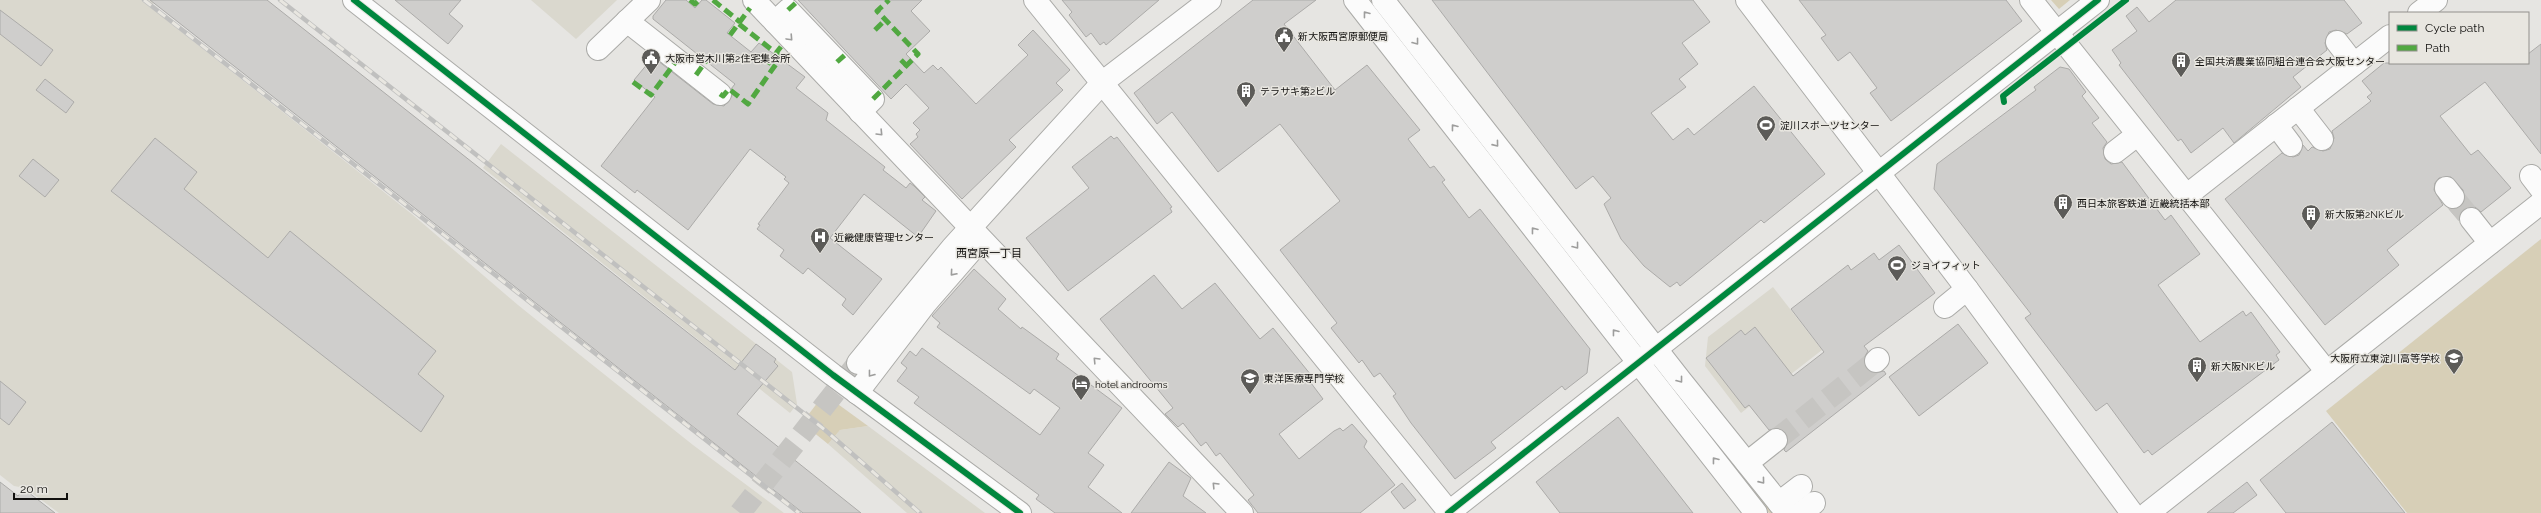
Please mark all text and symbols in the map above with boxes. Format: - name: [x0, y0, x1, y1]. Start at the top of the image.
- one-way arrow: [1364, 11, 1371, 18]
- legend: [2389, 12, 2529, 64]
- text: Cycle path: [2425, 21, 2484, 35]
- public building icon: 新大阪西宮原郵便局: [1273, 25, 1295, 53]
- place label: 新大阪西宮原郵便局: [1298, 31, 1388, 42]
- one-way arrow: [786, 33, 793, 41]
- one-way arrow: [1411, 37, 1418, 44]
- text: Path: [2425, 41, 2450, 55]
- public building icon: 大阪市営木川第2住宅集会所: [640, 47, 662, 75]
- building icon: 全国共済農業協同組合連合会大阪センター: [2170, 50, 2192, 78]
- place label: 大阪市営木川第2住宅集会所: [665, 53, 790, 64]
- place label: 全国共済農業協同組合連合会大阪センター: [2195, 56, 2385, 67]
- building icon: テラサキ第2ビル: [1235, 80, 1257, 108]
- place label: テラサキ第2ビル: [1260, 86, 1335, 97]
- sports icon: 淀川スポーツセンター: [1755, 114, 1777, 142]
- place label: 淀川スポーツセンター: [1780, 120, 1880, 131]
- one-way arrow: [1452, 125, 1459, 132]
- one-way arrow: [875, 128, 883, 136]
- one-way arrow: [1491, 139, 1498, 147]
- building icon: 西日本旅客鉄道 近畿統括本部: [2052, 192, 2074, 220]
- place label: 西日本旅客鉄道 近畿統括本部: [2077, 198, 2210, 209]
- building icon: 新大阪第2NKビル: [2300, 203, 2322, 231]
- place label: 新大阪第2NKビル: [2325, 209, 2404, 220]
- hospital icon: 近畿健康管理センター: [809, 226, 831, 254]
- one-way arrow: [1532, 227, 1539, 234]
- place label: 近畿健康管理センター: [834, 232, 934, 243]
- one-way arrow: [1572, 242, 1579, 249]
- district label: 西宮原一丁目: [956, 247, 1022, 260]
- sports icon: ジョイフィット: [1886, 254, 1908, 282]
- place label: ジョイフィット: [1911, 260, 1981, 271]
- one-way arrow: [951, 268, 958, 275]
- one-way arrow: [1612, 330, 1619, 337]
- school or university icon: 大阪府立東淀川高等学校: [2443, 347, 2465, 375]
- place label: 大阪府立東淀川高等学校: [2330, 353, 2440, 364]
- building icon: 新大阪NKビル: [2186, 355, 2208, 383]
- one-way arrow: [1093, 357, 1101, 365]
- place label: 新大阪NKビル: [2211, 361, 2275, 372]
- school or university icon: 東洋医療専門学校: [1239, 367, 1261, 395]
- one-way arrow: [869, 369, 876, 376]
- hotel icon: hotel androoms: [1070, 373, 1092, 401]
- place label: 東洋医療専門学校: [1264, 373, 1344, 384]
- one-way arrow: [1675, 376, 1682, 383]
- place label: hotel androoms: [1095, 379, 1168, 390]
- one-way arrow: [1712, 458, 1719, 465]
- scale bar: [14, 475, 67, 501]
- one-way arrow: [1757, 477, 1764, 484]
- text: 20 m: [20, 482, 48, 496]
- one-way arrow: [1212, 482, 1219, 490]

